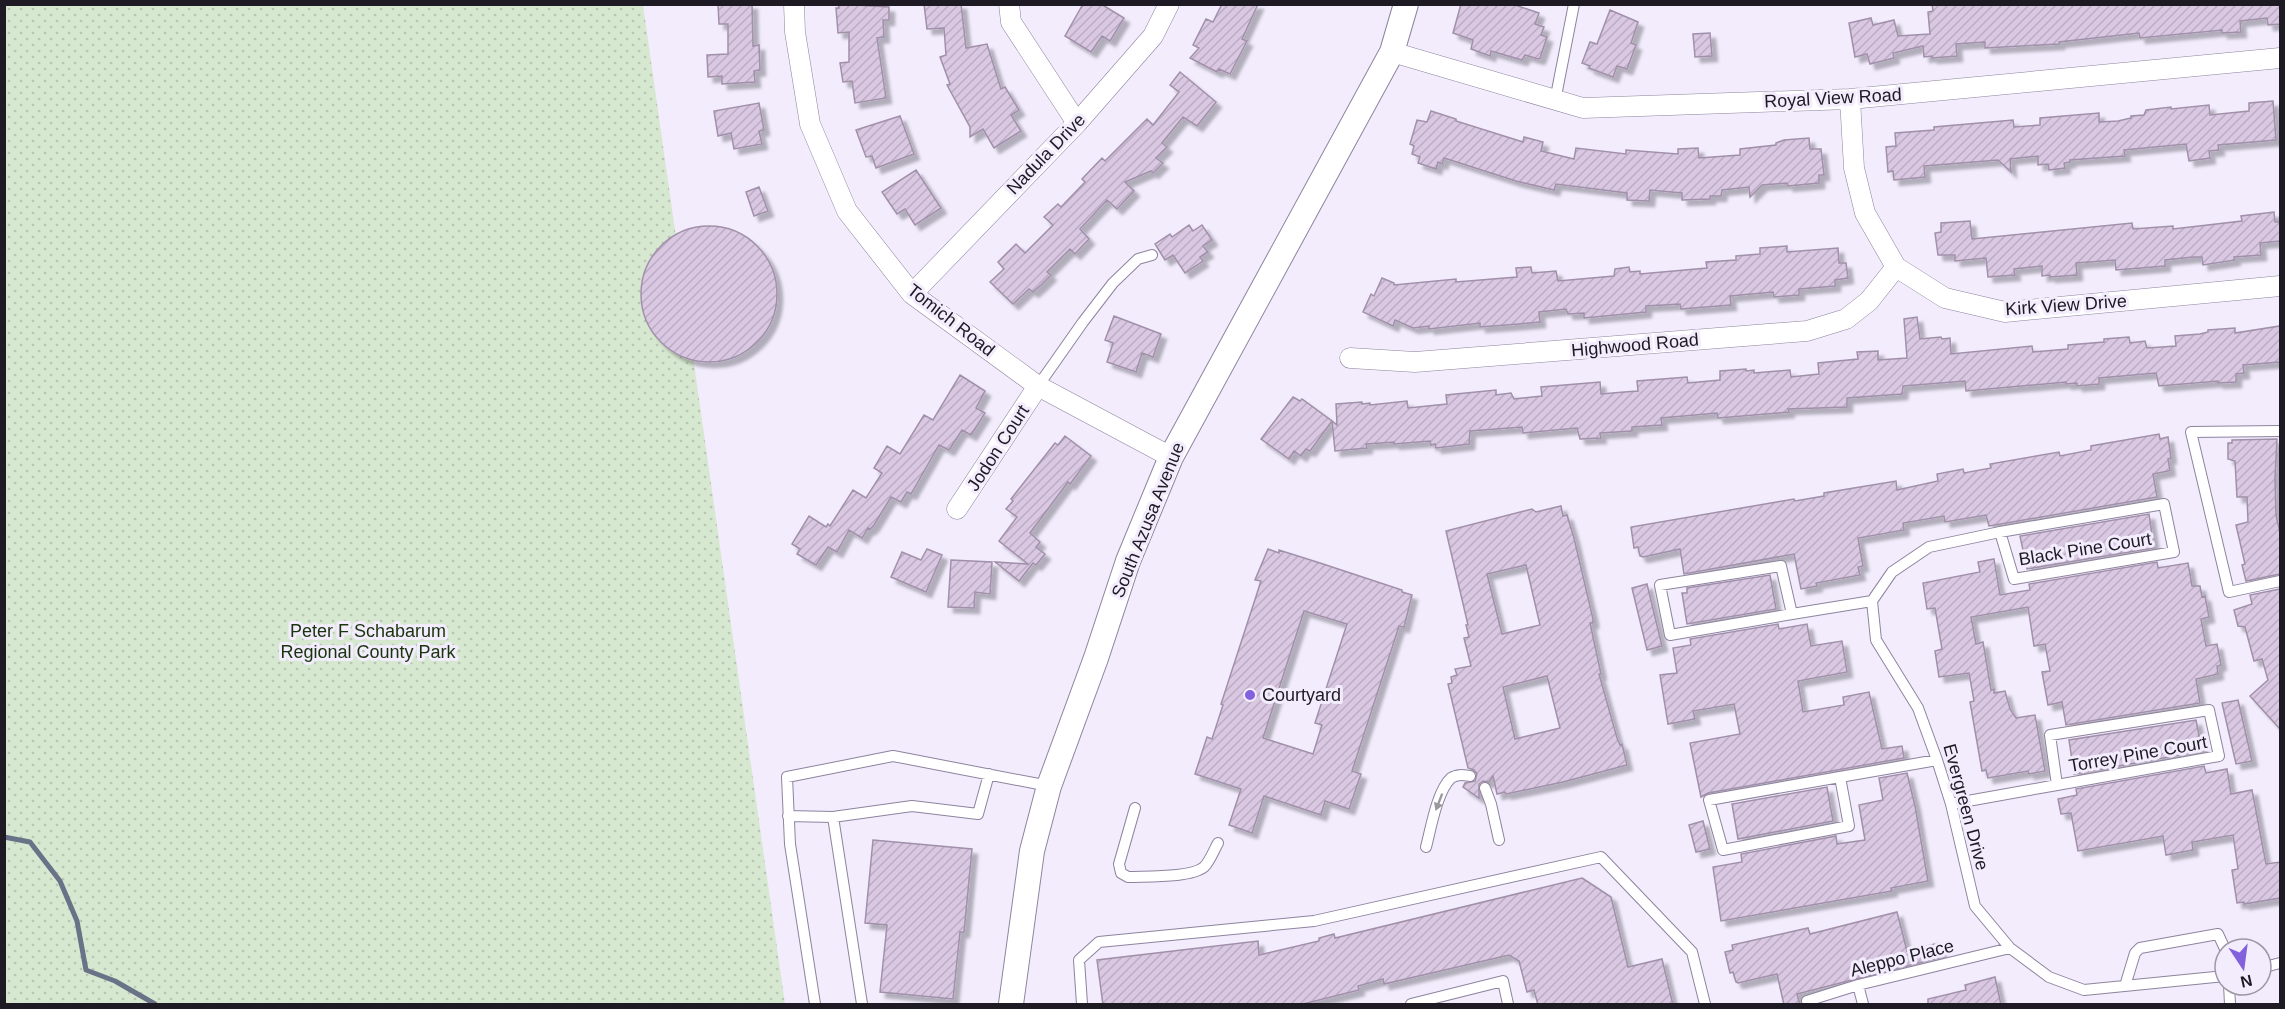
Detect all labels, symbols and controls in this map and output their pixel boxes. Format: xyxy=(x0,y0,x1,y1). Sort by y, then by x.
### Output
street label: Royal View Road xyxy=(1764,84,1902,112)
street label: Nadula Drive xyxy=(1003,110,1089,198)
street label: Tomich Road xyxy=(903,280,999,360)
street label: Kirk View Drive xyxy=(2005,291,2127,319)
street label: Highwood Road xyxy=(1570,329,1700,361)
street label: Jodon Court xyxy=(963,401,1033,495)
street label: South Azusa Avenue xyxy=(1108,439,1188,601)
street label: Black Pine Court xyxy=(2017,529,2153,569)
park label: Peter F Schabarum Regional County Park xyxy=(280,621,457,662)
place label: Courtyard xyxy=(1262,685,1341,705)
marker: Courtyard xyxy=(1243,688,1257,702)
street label: Torrey Pine Court xyxy=(2067,732,2209,776)
street label: Evergreen Drive xyxy=(1940,742,1992,872)
one-way arrow xyxy=(1434,793,1443,811)
street label: Aleppo Place xyxy=(1848,935,1956,981)
north arrow xyxy=(2213,937,2273,997)
text: N xyxy=(2239,972,2254,991)

